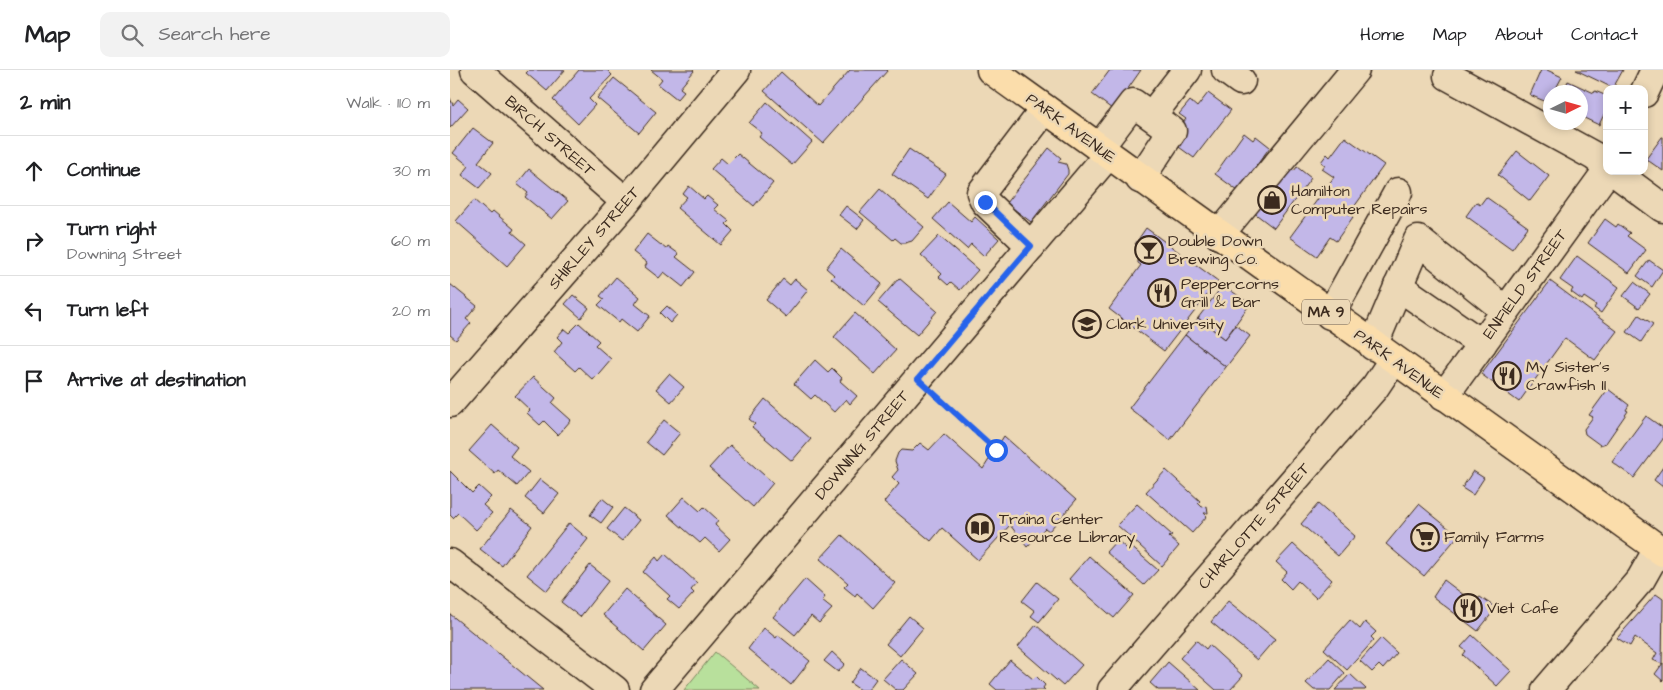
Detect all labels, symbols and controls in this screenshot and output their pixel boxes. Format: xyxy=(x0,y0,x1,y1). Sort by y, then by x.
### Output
search box xyxy=(100,12,450,57)
text: Map xyxy=(25,18,70,52)
icon: search xyxy=(118,21,146,49)
text: Search here xyxy=(158,21,271,48)
text: Home xyxy=(1360,22,1405,47)
text: Map xyxy=(1433,22,1467,47)
text: About xyxy=(1495,22,1543,47)
text: Contact xyxy=(1571,22,1638,47)
north arrow xyxy=(1543,85,1588,130)
map controls xyxy=(1603,85,1648,175)
button: + xyxy=(1603,85,1648,130)
text: 2 min xyxy=(20,88,70,117)
street label: PARK AVENUE xyxy=(1022,88,1121,168)
street label: BIRCH STREET xyxy=(500,91,600,181)
text: Walk · 110 m xyxy=(346,92,430,114)
button: − xyxy=(1603,130,1648,175)
icon: ahead xyxy=(20,157,48,185)
text: Continue xyxy=(67,157,141,184)
text: 30 m xyxy=(393,160,430,182)
place label: Hamilton Computer Repairs xyxy=(1291,180,1428,220)
street label: SHIRLEY STREET xyxy=(543,182,645,294)
shop icon: Hamilton Computer Repairs xyxy=(1257,185,1287,215)
route end xyxy=(974,191,997,214)
text: Turn right xyxy=(67,216,156,243)
street label: ENFIELD STREET xyxy=(1478,225,1572,343)
icon: right xyxy=(20,227,48,255)
text: 60 m xyxy=(391,230,430,252)
place label: Double Down Brewing Co. xyxy=(1168,230,1262,271)
bar icon: Double Down Brewing Co. xyxy=(1134,235,1164,265)
text: Downing Street xyxy=(67,243,182,265)
place label: Peppercorns Grill & Bar xyxy=(1181,273,1279,313)
restaurant icon: Peppercorns Grill & Bar xyxy=(1147,278,1177,308)
icon: left xyxy=(20,297,48,325)
text: Turn left xyxy=(67,297,148,324)
text: 20 m xyxy=(392,300,430,322)
road number: MA 9 xyxy=(1302,300,1350,324)
school or university icon: Clark University xyxy=(1072,309,1102,339)
place label: Clark University xyxy=(1106,313,1224,336)
street label: PARK AVENUE xyxy=(1350,324,1449,404)
place label: My Sister's Crawfish II xyxy=(1526,356,1610,396)
restaurant icon: My Sister's Crawfish II xyxy=(1492,361,1522,391)
icon: arrive xyxy=(20,367,48,395)
text: Arrive at destination xyxy=(67,367,246,394)
street label: DOWNING STREET xyxy=(810,386,914,504)
route start xyxy=(985,439,1008,462)
street label: CHARLOTTE STREET xyxy=(1193,458,1315,594)
place label: Traina Center Resource Library xyxy=(999,508,1136,549)
library icon: Traina Center Resource Library xyxy=(965,513,995,543)
supermarket icon: Family Farms xyxy=(1410,522,1440,552)
place label: Family Farms xyxy=(1444,526,1544,549)
restaurant icon: Viet Cafe xyxy=(1453,593,1483,623)
place label: Viet Cafe xyxy=(1487,597,1559,619)

